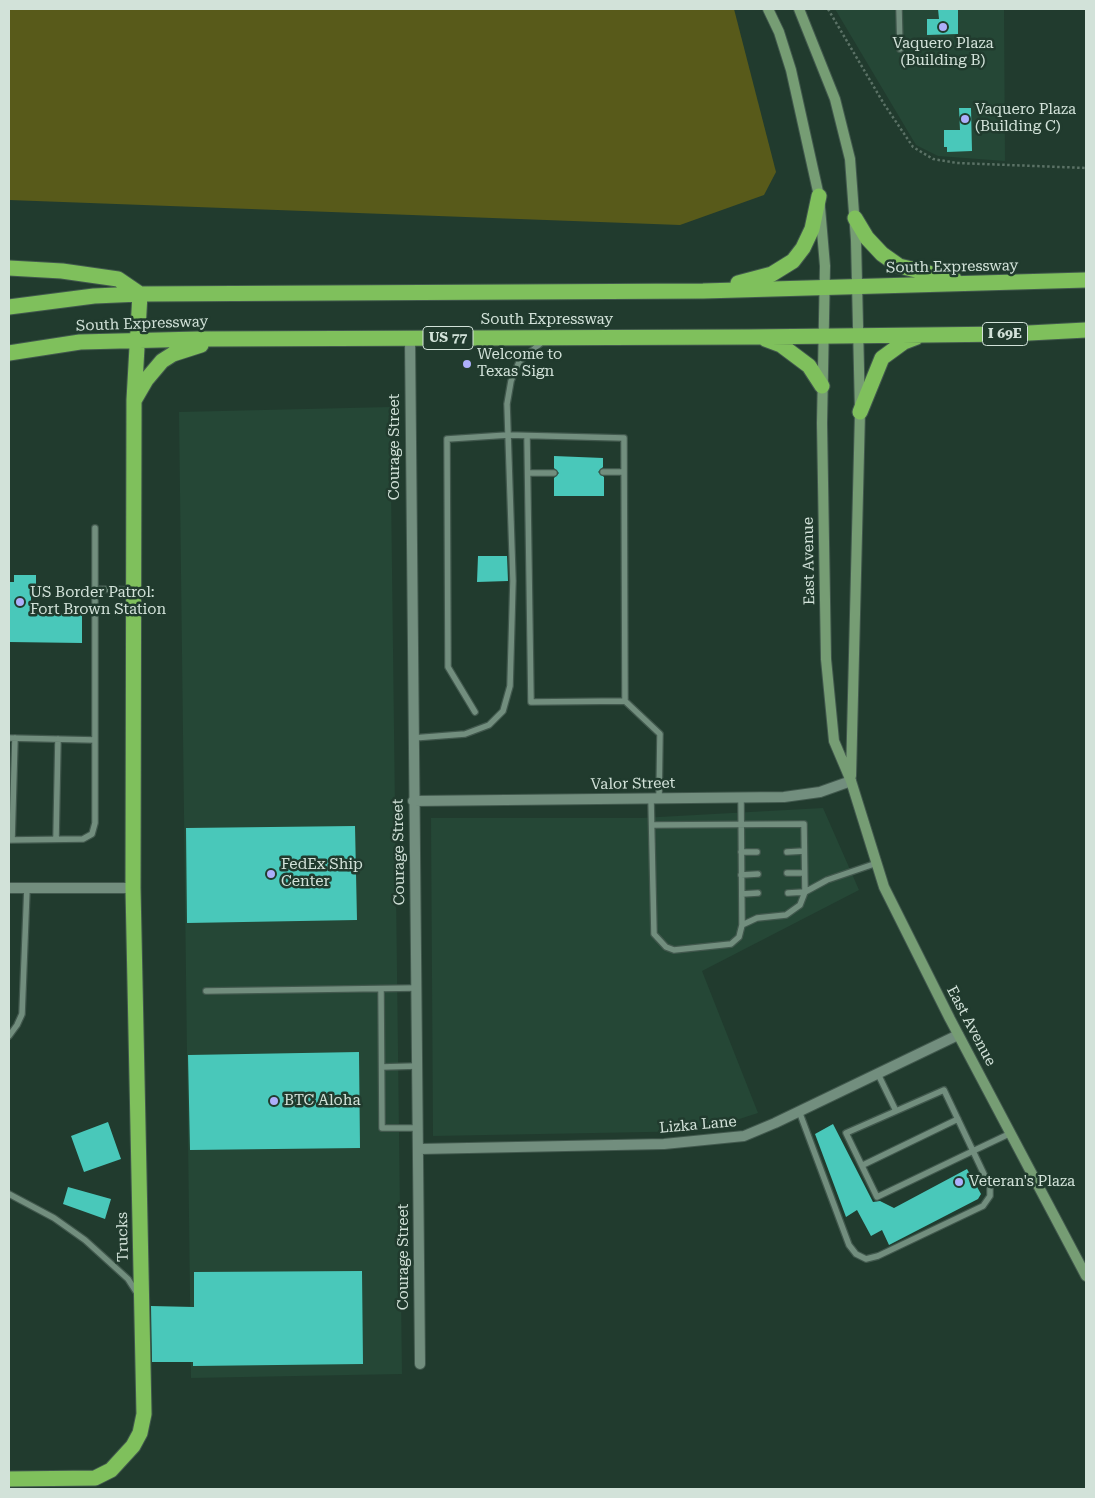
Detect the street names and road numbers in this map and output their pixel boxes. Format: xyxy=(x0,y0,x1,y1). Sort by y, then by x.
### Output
street label: South Expressway xyxy=(886,257,1018,277)
street label: South Expressway xyxy=(481,311,613,329)
street label: South Expressway xyxy=(76,313,208,335)
road number: I 69E xyxy=(982,322,1028,346)
road number: US 77 xyxy=(423,326,473,349)
street label: Courage Street xyxy=(386,394,404,500)
street label: East Avenue xyxy=(799,517,819,605)
street label: Valor Street xyxy=(591,774,675,794)
street label: Courage Street xyxy=(389,798,409,906)
street label: East Avenue xyxy=(942,983,1000,1069)
street label: Lizka Lane xyxy=(659,1113,737,1137)
street label: Courage Street xyxy=(395,1204,413,1310)
street label: Trucks xyxy=(114,1212,132,1262)

